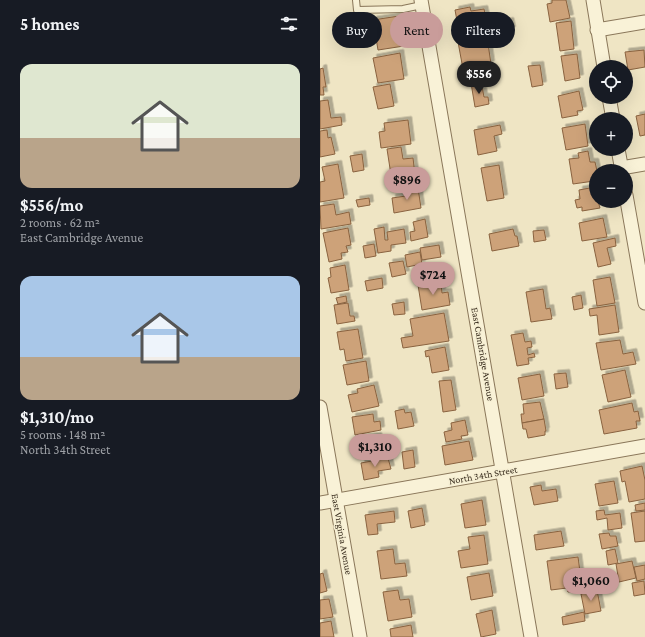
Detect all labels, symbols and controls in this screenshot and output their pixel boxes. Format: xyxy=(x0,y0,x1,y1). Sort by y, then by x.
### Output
chip: Buy xyxy=(332,12,382,48)
chip: Rent xyxy=(390,12,443,48)
chip: Filters xyxy=(451,12,515,48)
icon: filters xyxy=(278,13,300,35)
text: 5 homes xyxy=(20,15,79,34)
map controls xyxy=(589,60,633,208)
button: locate xyxy=(589,60,633,104)
pin: $556 xyxy=(455,61,503,95)
text: $556 xyxy=(466,66,492,81)
icon: home xyxy=(124,90,196,162)
button: + xyxy=(589,112,633,156)
button: − xyxy=(589,164,633,208)
pin: $896 xyxy=(383,167,431,201)
text: $896 xyxy=(393,172,421,187)
text: $556/mo xyxy=(20,196,83,215)
text: 2 rooms · 62 m² xyxy=(20,215,100,230)
text: East Cambridge Avenue xyxy=(20,230,143,245)
pin: $724 xyxy=(409,262,457,296)
text: $724 xyxy=(420,267,446,282)
icon: home xyxy=(124,302,196,374)
street label: East Cambridge Avenue xyxy=(469,306,497,402)
text: $1,310/mo xyxy=(20,408,94,427)
text: 5 rooms · 148 m² xyxy=(20,427,105,442)
pin: $1,310 xyxy=(342,434,408,468)
text: $1,310 xyxy=(358,439,392,454)
text: North 34th Street xyxy=(20,442,110,457)
street label: North 34th Street xyxy=(448,463,519,486)
street label: East Virginia Avenue xyxy=(329,493,355,576)
pin: $1,060 xyxy=(558,568,624,602)
text: $1,060 xyxy=(572,573,610,588)

